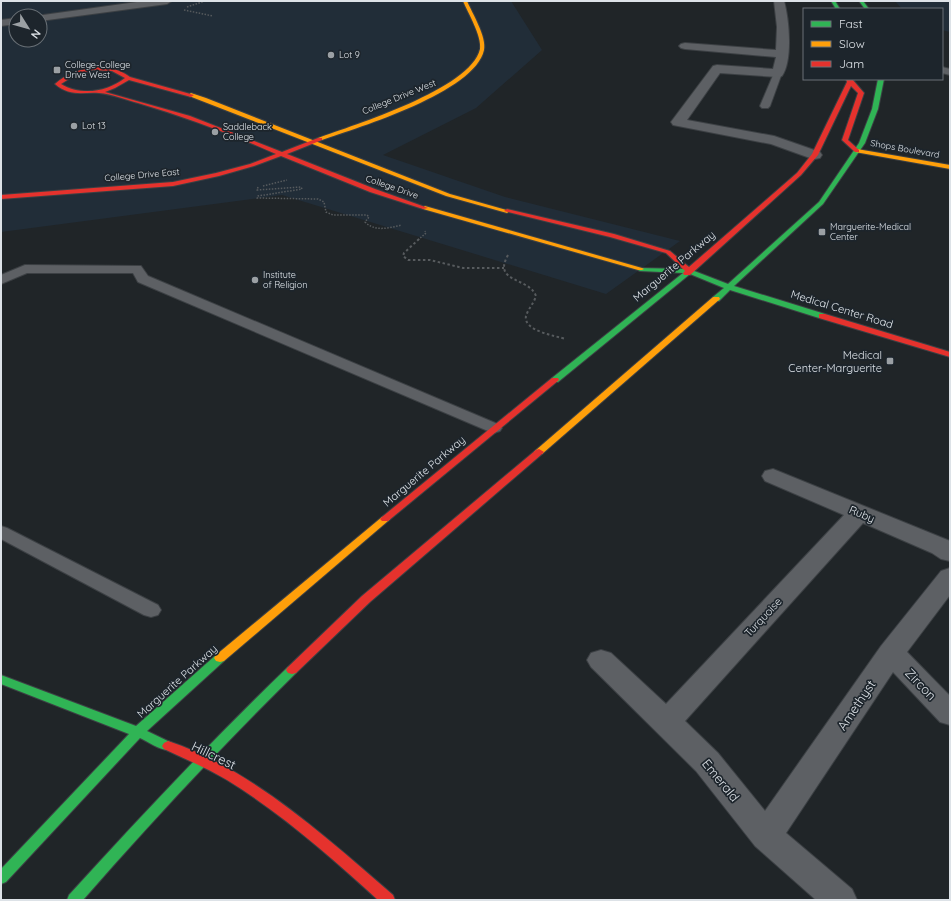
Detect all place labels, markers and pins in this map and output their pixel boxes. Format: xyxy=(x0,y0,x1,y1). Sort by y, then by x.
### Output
place label: Lot 9 xyxy=(339,49,360,60)
marker: Lot 9 xyxy=(326,50,336,60)
place label: College-College Drive West xyxy=(65,59,130,80)
marker: College-College Drive West xyxy=(52,65,62,75)
place label: Lot 13 xyxy=(82,120,106,131)
marker: Lot 13 xyxy=(69,121,79,131)
place label: Saddleback College xyxy=(223,121,272,142)
marker: Saddleback College xyxy=(210,127,220,137)
place label: Marguerite-Medical Center xyxy=(830,221,911,242)
marker: Marguerite-Medical Center xyxy=(817,227,827,237)
place label: Institute of Religion xyxy=(263,269,307,290)
marker: Institute of Religion xyxy=(250,275,260,285)
place label: Medical Center-Marguerite xyxy=(788,348,882,375)
marker: Medical Center-Marguerite xyxy=(885,356,895,366)

